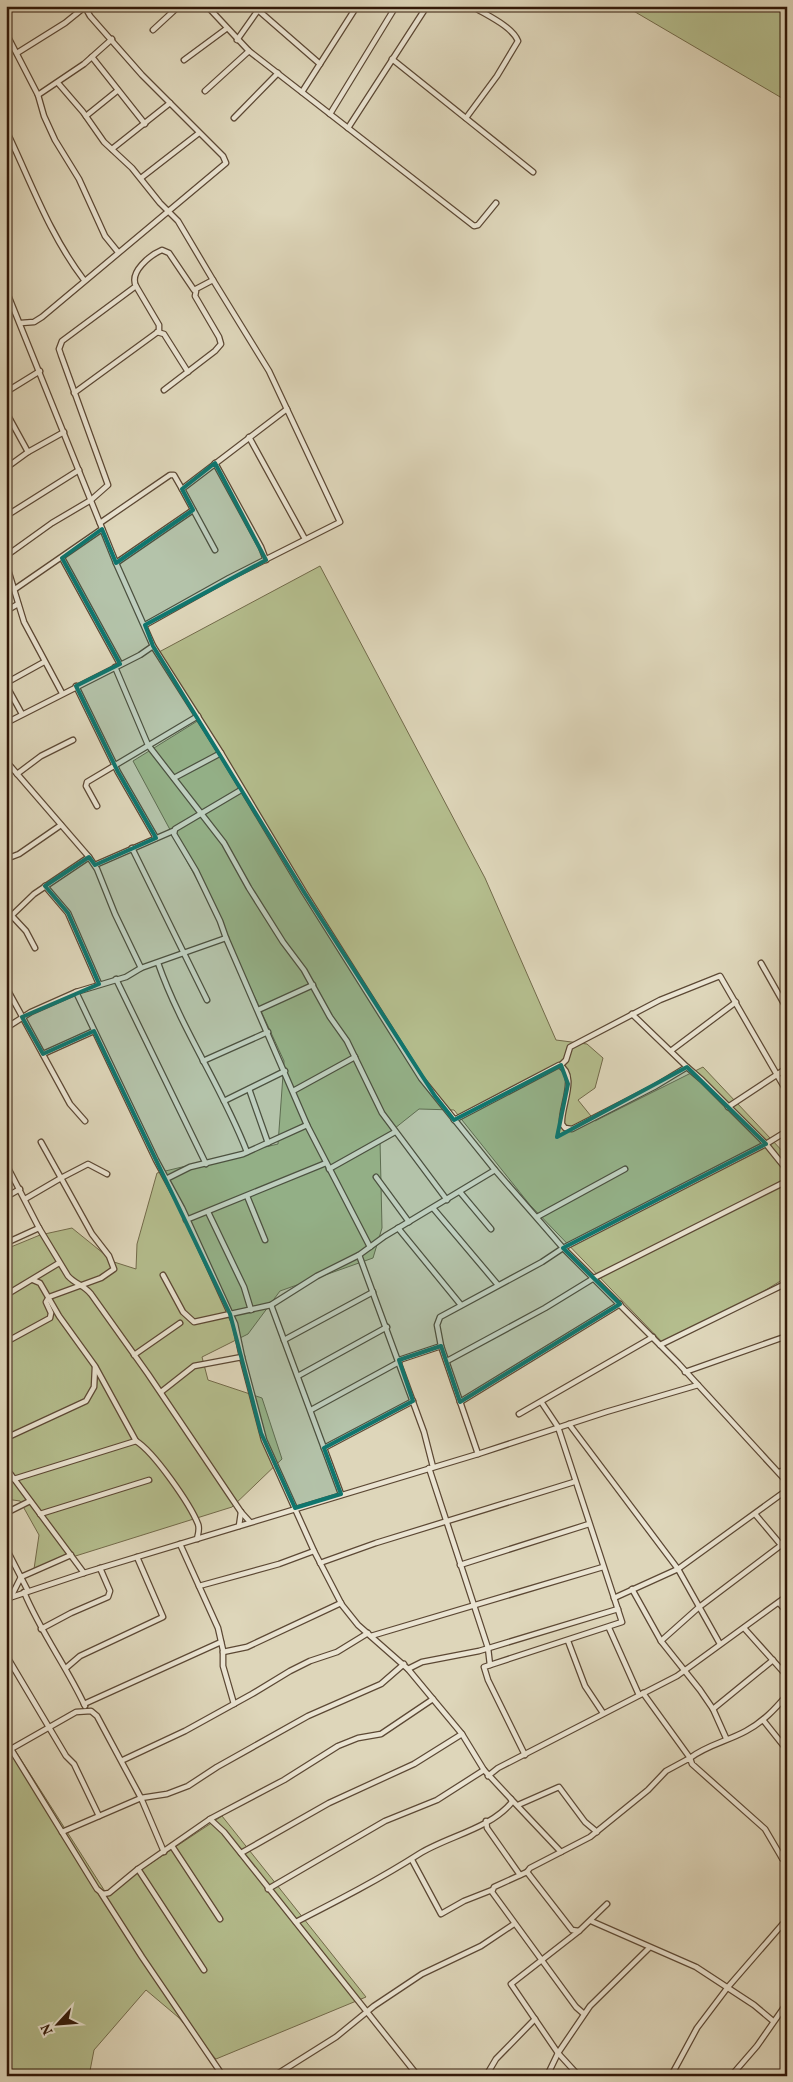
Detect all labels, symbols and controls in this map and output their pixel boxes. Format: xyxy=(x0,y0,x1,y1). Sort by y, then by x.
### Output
north arrow xyxy=(32,2000,82,2050)
text: N xyxy=(37,2020,58,2038)

